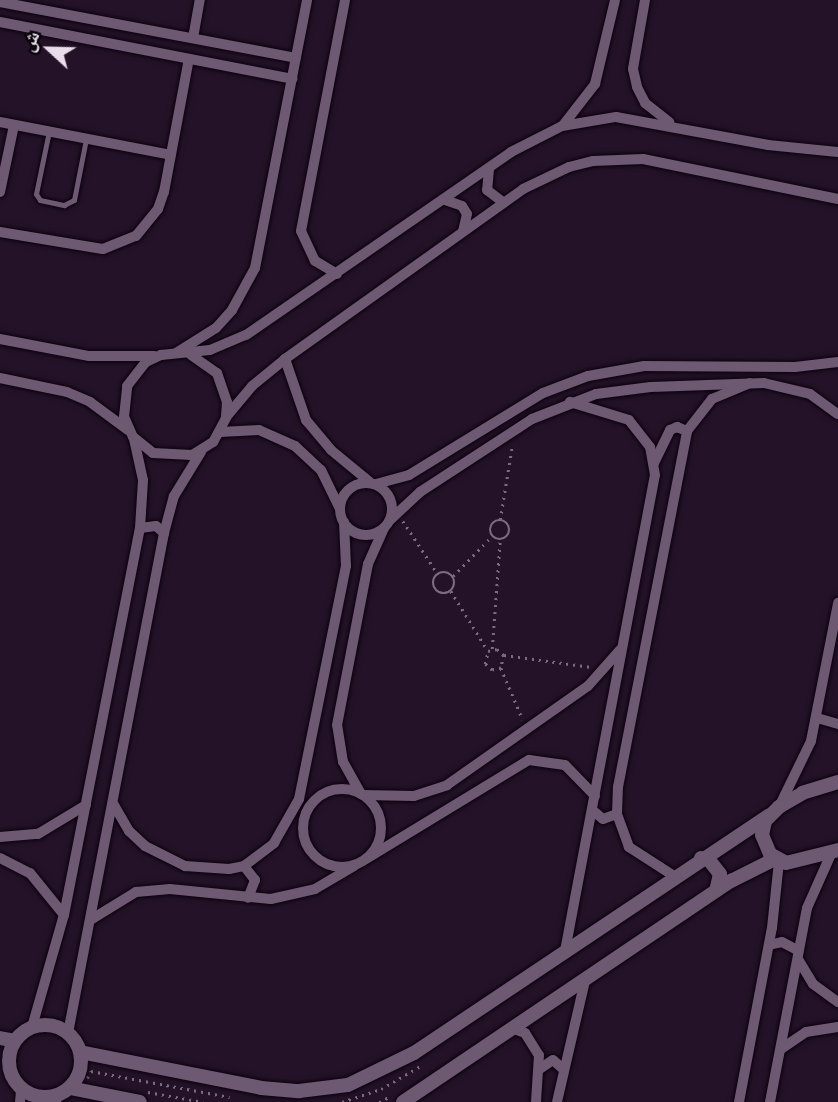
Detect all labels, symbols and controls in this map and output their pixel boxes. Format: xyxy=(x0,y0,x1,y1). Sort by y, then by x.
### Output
north arrow xyxy=(14,14,84,84)
text: ش xyxy=(14,27,45,55)

